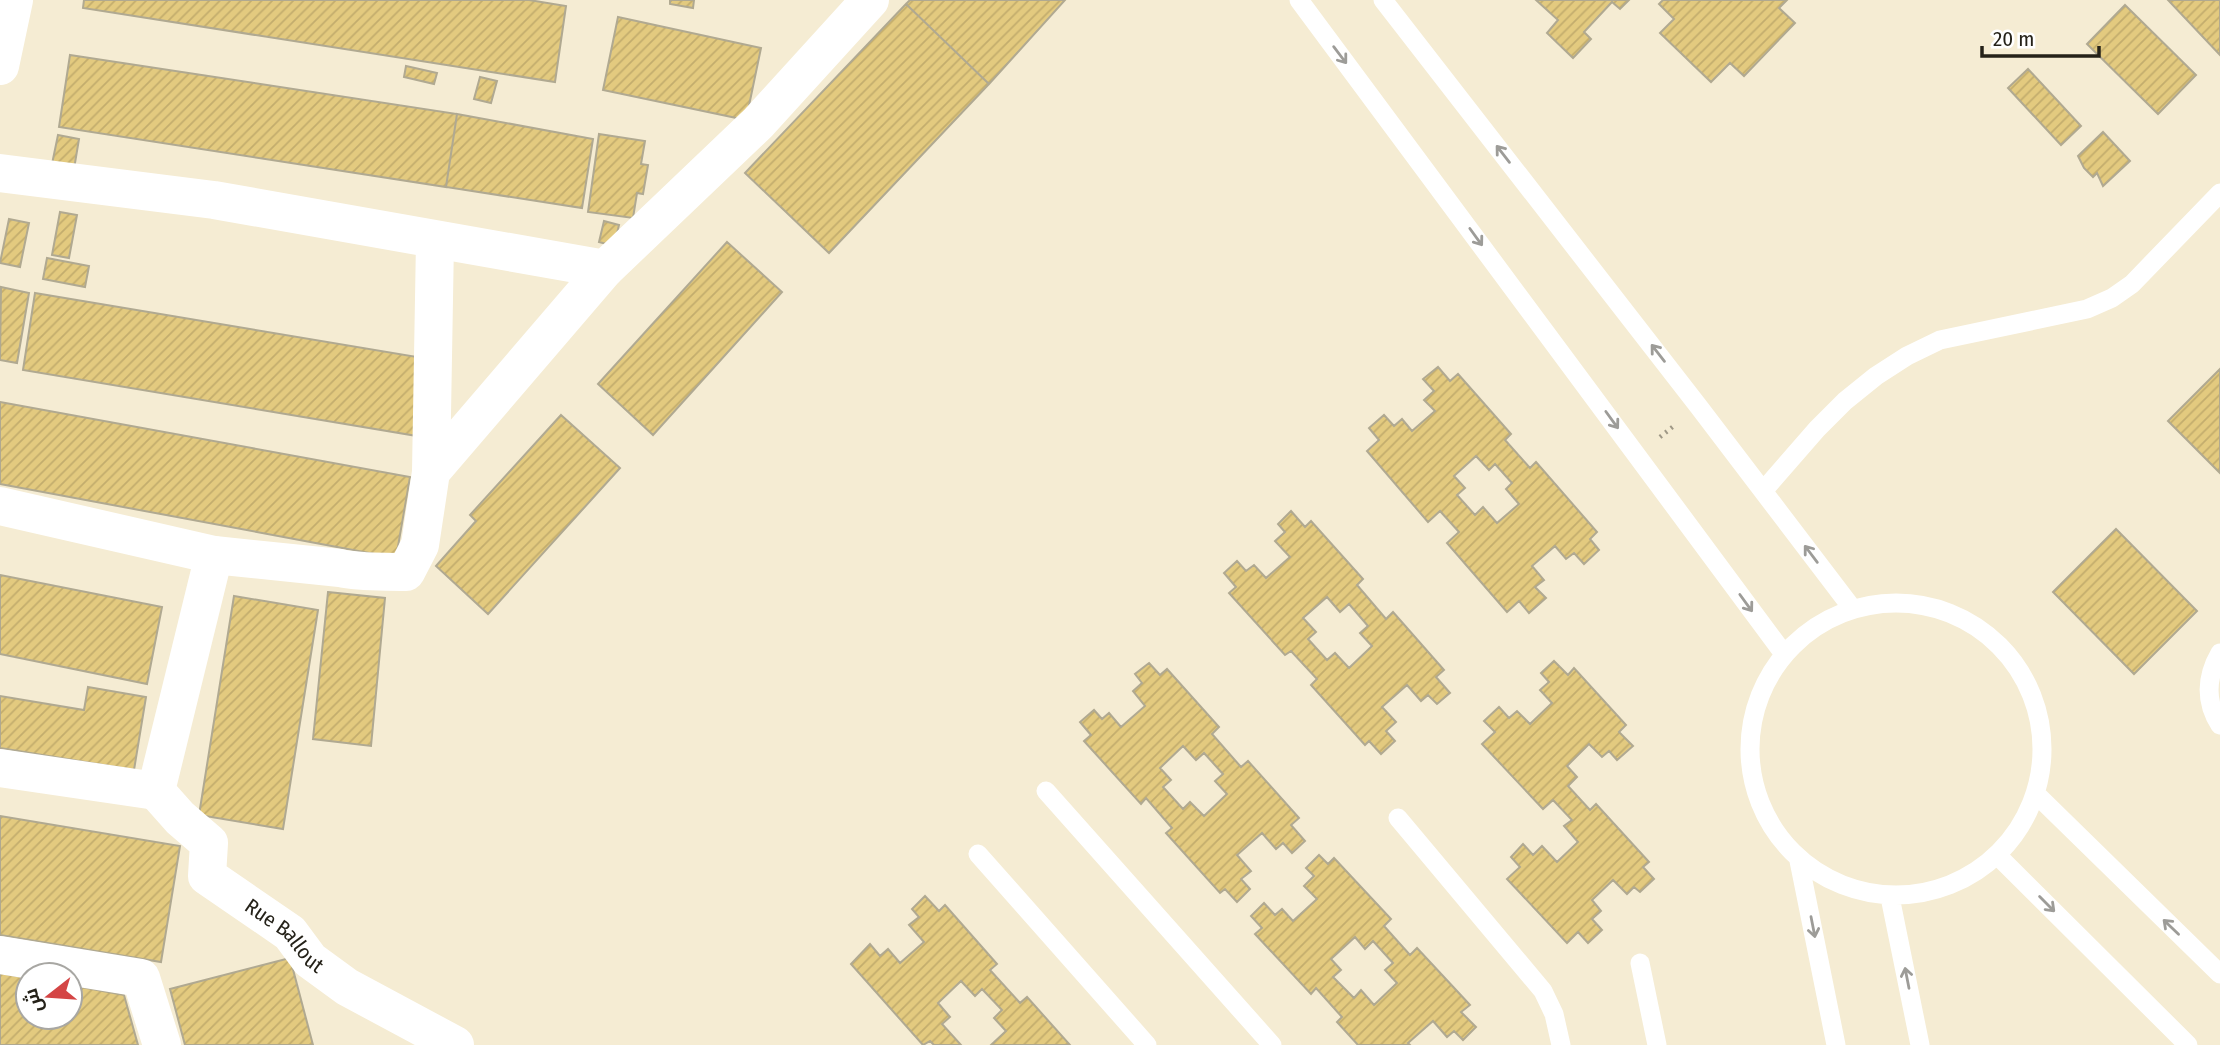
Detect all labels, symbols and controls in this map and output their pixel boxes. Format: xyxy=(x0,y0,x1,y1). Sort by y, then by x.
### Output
scale bar xyxy=(1982,14,2099,58)
text: 20 m xyxy=(1993,26,2034,52)
one-way arrow xyxy=(1333,45,1348,63)
one-way arrow xyxy=(1496,146,1511,164)
one-way arrow xyxy=(1469,227,1483,246)
one-way arrow xyxy=(1650,345,1665,363)
one-way arrow xyxy=(1604,410,1619,429)
one-way arrow xyxy=(1803,545,1818,564)
one-way arrow xyxy=(1739,593,1753,612)
street label: Rue Ballout xyxy=(240,893,329,979)
one-way arrow xyxy=(2038,896,2055,913)
one-way arrow xyxy=(1806,915,1820,938)
one-way arrow xyxy=(2163,918,2180,935)
north arrow xyxy=(14,961,84,1031)
one-way arrow xyxy=(1899,967,1913,990)
text: ش xyxy=(19,986,48,1016)

